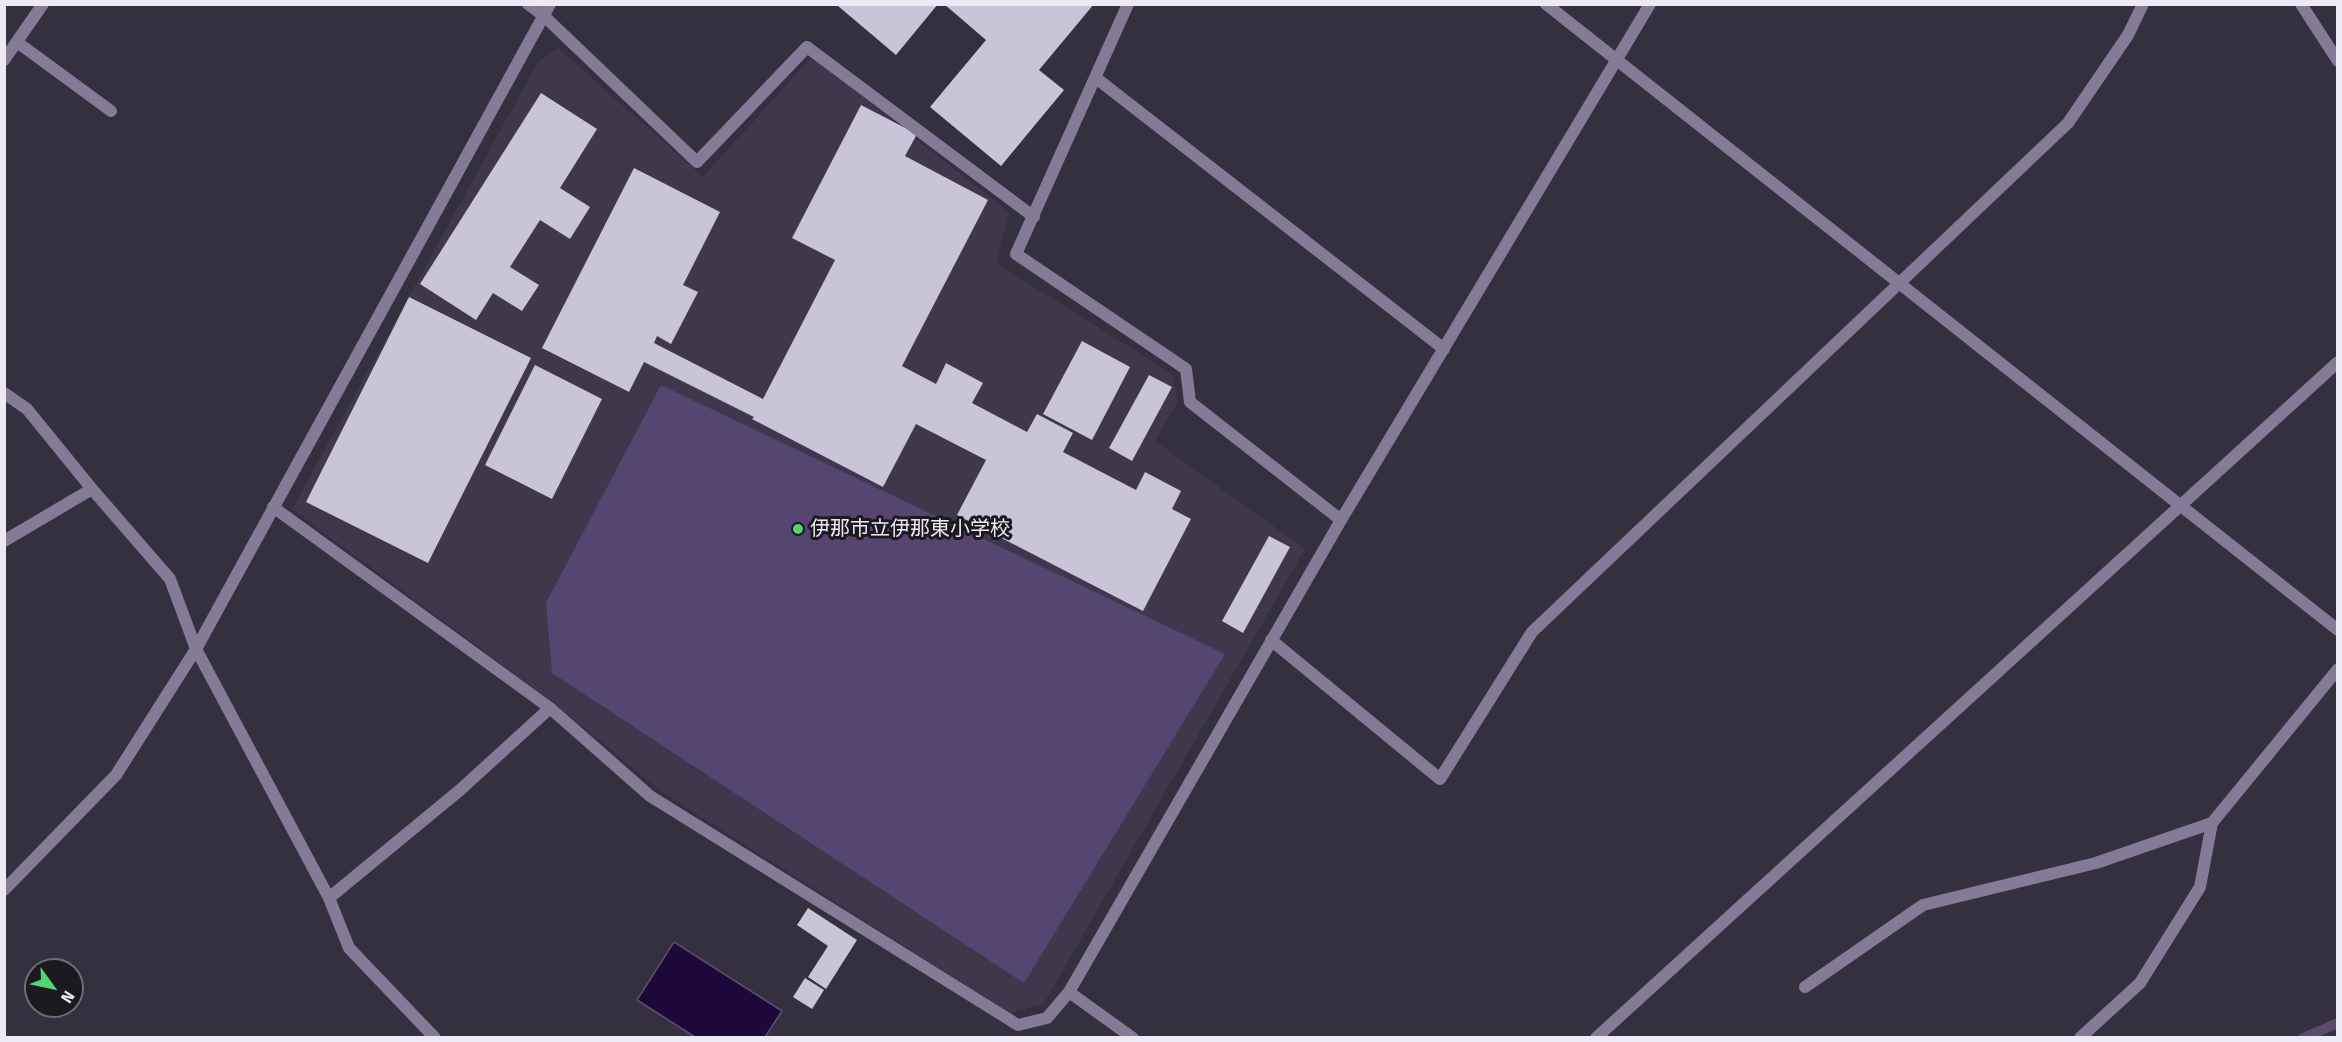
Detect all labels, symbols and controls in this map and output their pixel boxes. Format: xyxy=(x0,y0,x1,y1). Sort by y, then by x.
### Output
place label: 伊那市立伊那東小学校 xyxy=(810,517,1010,541)
marker: 伊那市立伊那東小学校 xyxy=(791,522,805,536)
north arrow xyxy=(24,958,84,1018)
text: N xyxy=(57,987,79,1007)

